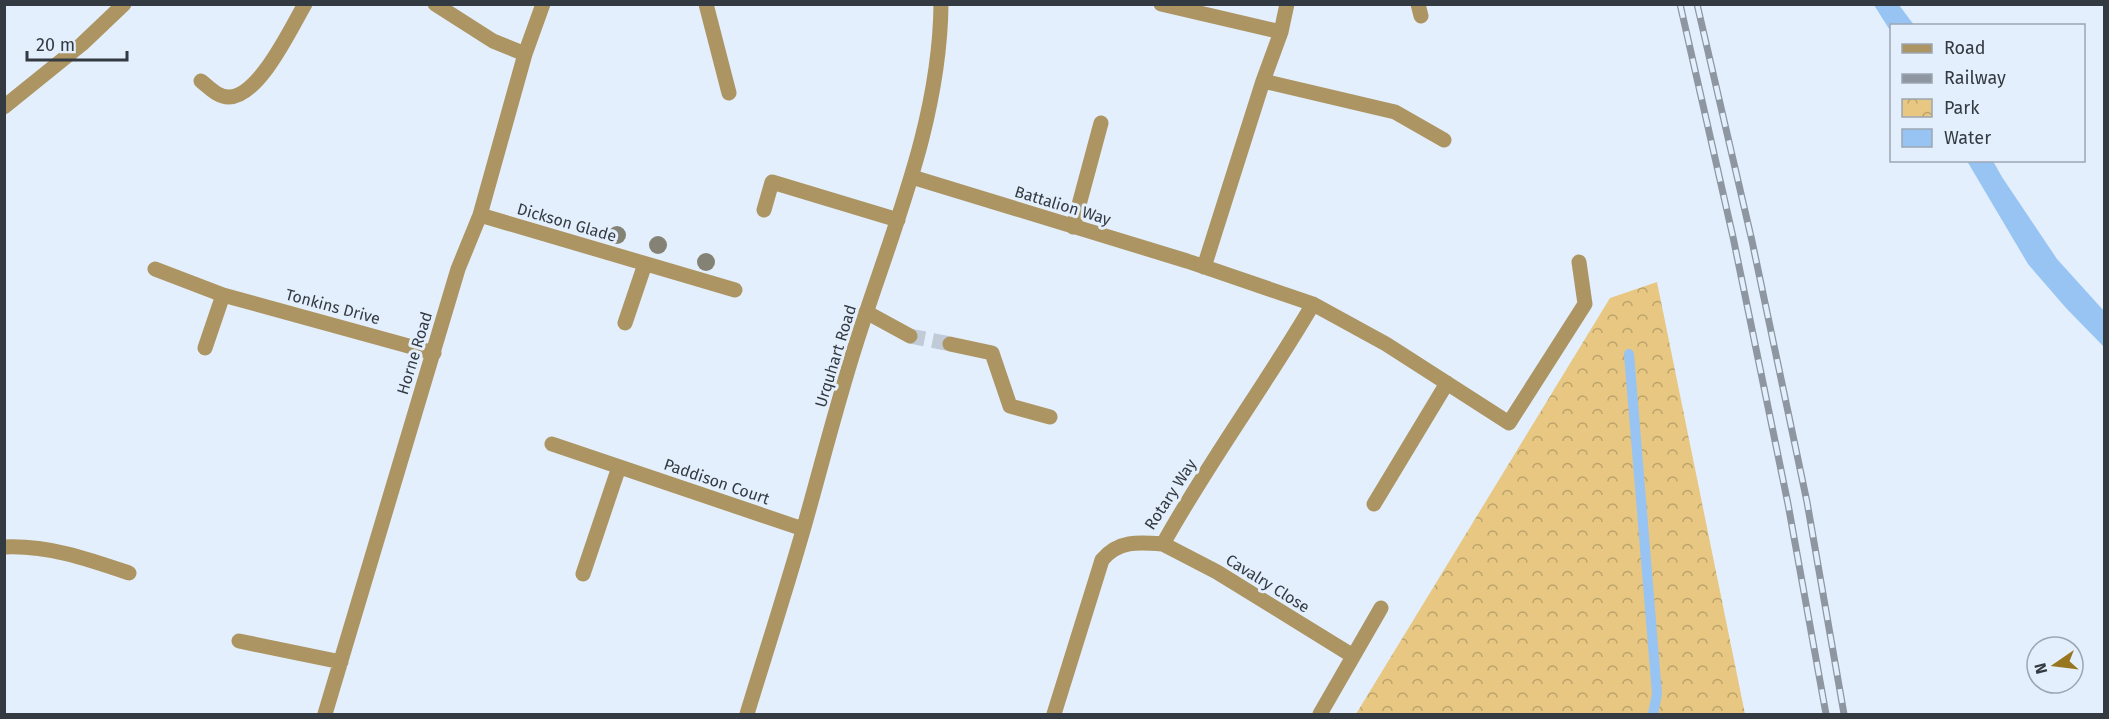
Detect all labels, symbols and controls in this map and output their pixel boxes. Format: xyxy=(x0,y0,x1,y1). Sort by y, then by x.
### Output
scale bar xyxy=(27,24,128,62)
legend xyxy=(1890,24,2085,162)
text: 20 m xyxy=(36,34,75,56)
text: Road xyxy=(1944,37,1986,59)
text: Railway xyxy=(1944,67,2006,89)
text: Park xyxy=(1944,97,1980,119)
text: Water xyxy=(1944,127,1991,149)
street label: Battalion Way xyxy=(1012,182,1113,229)
street label: Dickson Glade xyxy=(515,199,619,246)
street label: Tonkins Drive xyxy=(283,285,382,328)
street label: Urquhart Road xyxy=(811,303,860,410)
street label: Horne Road xyxy=(393,309,436,397)
street label: Paddison Court xyxy=(662,455,772,509)
street label: Rotary Way xyxy=(1141,455,1200,533)
street label: Cavalry Close xyxy=(1222,550,1313,617)
north arrow xyxy=(2025,635,2085,695)
text: N xyxy=(2030,661,2051,676)

